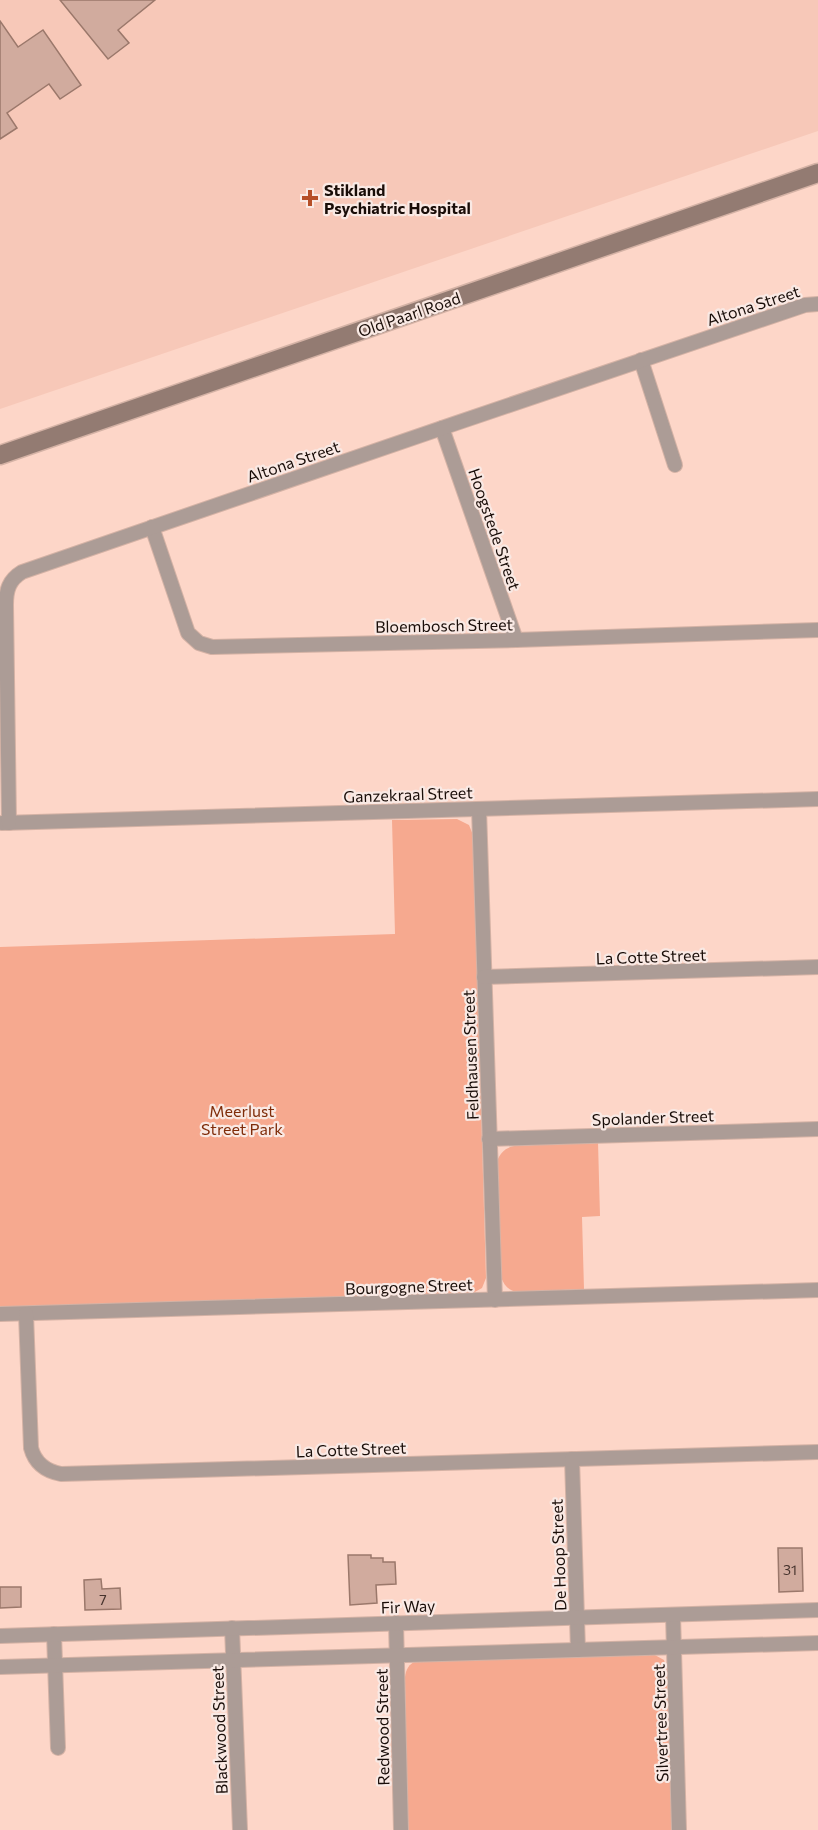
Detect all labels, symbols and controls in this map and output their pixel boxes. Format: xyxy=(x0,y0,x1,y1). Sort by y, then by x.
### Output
place label: Stikland Psychiatric Hospital xyxy=(324,180,471,217)
marker: Stikland Psychiatric Hospital xyxy=(301,189,319,207)
street label: Altona Street xyxy=(704,281,802,329)
street label: Old Paarl Road xyxy=(355,288,463,340)
street label: Altona Street xyxy=(244,436,342,486)
street label: Hoogstede Street xyxy=(465,465,525,593)
street label: Bloembosch Street xyxy=(375,614,514,636)
street label: Ganzekraal Street xyxy=(343,782,474,806)
street label: La Cotte Street xyxy=(595,945,707,967)
street label: Feldhausen Street xyxy=(458,989,482,1120)
park label: Meerlust Street Park xyxy=(201,1101,283,1138)
street label: Spolander Street xyxy=(592,1105,715,1129)
street label: Bourgogne Street xyxy=(345,1274,474,1298)
street label: La Cotte Street xyxy=(295,1438,407,1460)
street label: De Hoop Street xyxy=(547,1498,569,1611)
house number: 31 xyxy=(783,1561,797,1578)
house number: 7 xyxy=(99,1591,107,1608)
street label: Fir Way xyxy=(380,1596,436,1616)
street label: Silvertree Street xyxy=(648,1663,672,1782)
street label: Blackwood Street xyxy=(207,1665,231,1795)
street label: Redwood Street xyxy=(371,1668,393,1786)

